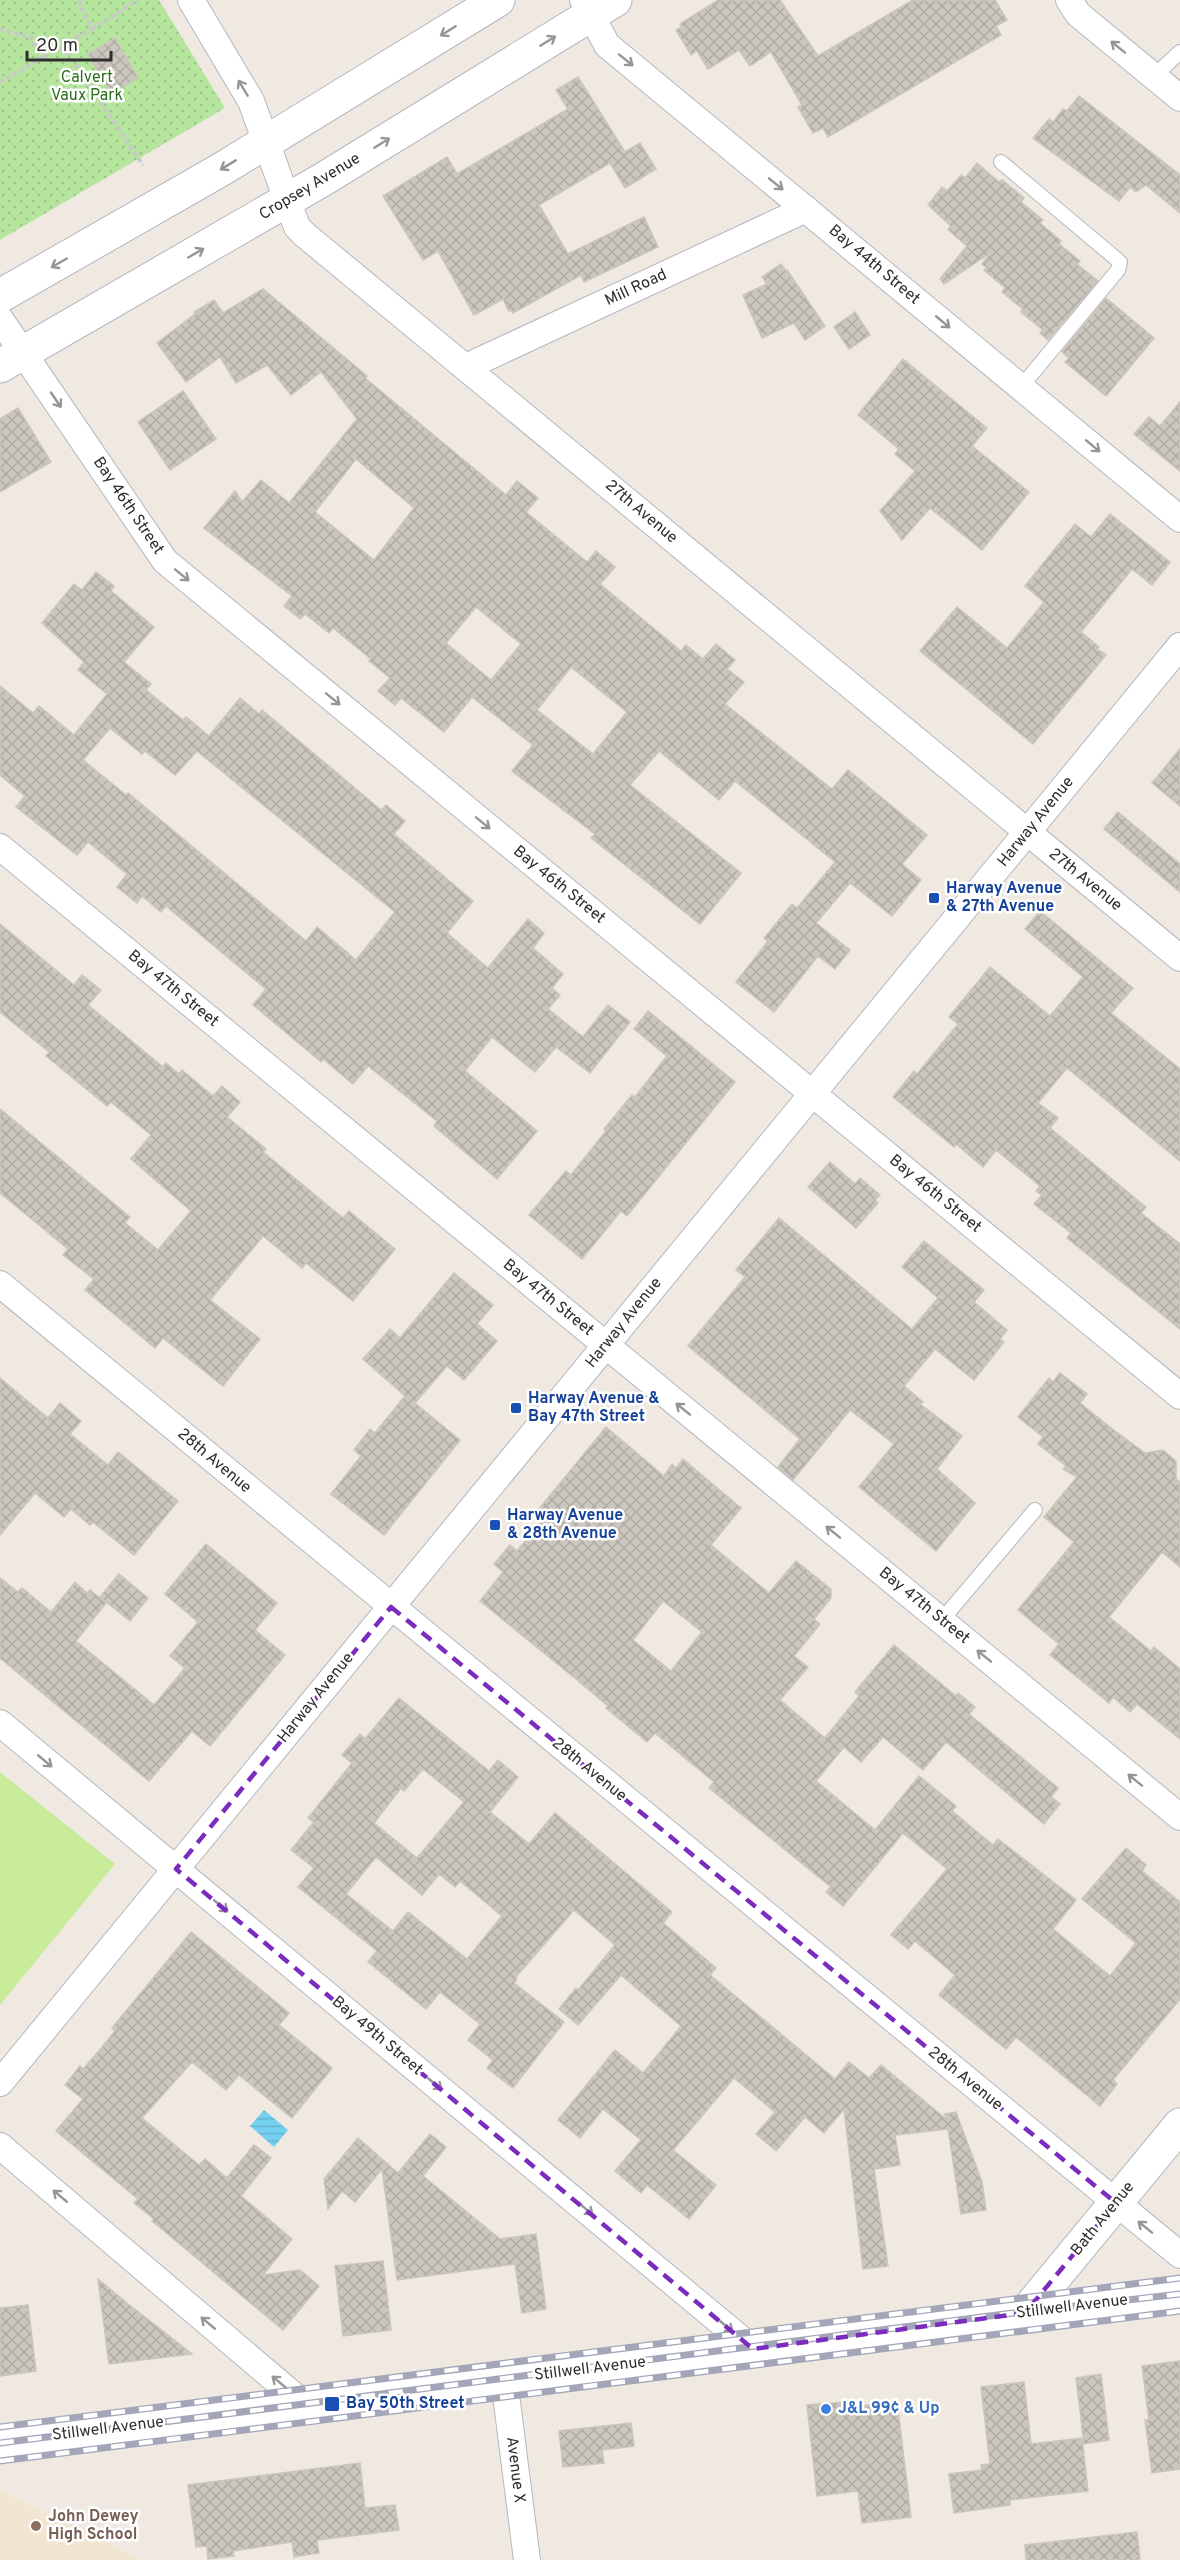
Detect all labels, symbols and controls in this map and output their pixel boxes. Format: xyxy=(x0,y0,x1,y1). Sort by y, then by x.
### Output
scale bar xyxy=(27,24,111,62)
one-way arrow xyxy=(440,25,457,37)
text: 20 m xyxy=(36,35,78,58)
one-way arrow xyxy=(539,35,556,47)
one-way arrow xyxy=(1111,41,1127,54)
one-way arrow xyxy=(618,54,634,67)
park label: Calvert Vaux Park xyxy=(51,68,123,106)
one-way arrow xyxy=(237,80,249,97)
one-way arrow xyxy=(373,137,390,149)
street label: Cropsey Avenue xyxy=(256,149,364,225)
one-way arrow xyxy=(220,160,237,172)
one-way arrow xyxy=(768,178,784,191)
street label: Bay 44th Street xyxy=(824,221,924,309)
one-way arrow xyxy=(187,247,204,259)
one-way arrow xyxy=(51,257,68,269)
street label: Mill Road xyxy=(602,265,670,311)
one-way arrow xyxy=(934,315,950,328)
one-way arrow xyxy=(51,391,63,408)
one-way arrow xyxy=(1085,440,1101,453)
street label: Bay 46th Street xyxy=(88,453,168,559)
street label: 27th Avenue xyxy=(601,476,681,548)
one-way arrow xyxy=(174,568,190,581)
one-way arrow xyxy=(325,692,341,705)
street label: Harway Avenue xyxy=(994,773,1078,871)
one-way arrow xyxy=(475,816,491,829)
street label: Bay 46th Street xyxy=(509,842,609,928)
street label: 27th Avenue xyxy=(1044,844,1126,916)
place label: Harway Avenue & 27th Avenue xyxy=(946,879,1062,917)
marker: Harway Avenue & 27th Avenue xyxy=(927,891,941,905)
street label: Bay 47th Street xyxy=(123,946,223,1032)
street label: Bay 46th Street xyxy=(885,1151,985,1237)
street label: Bay 47th Street xyxy=(498,1255,598,1341)
street label: Harway Avenue xyxy=(582,1274,666,1372)
place label: Harway Avenue & Bay 47th Street xyxy=(528,1389,660,1427)
marker: Harway Avenue & Bay 47th Street xyxy=(509,1401,523,1415)
one-way arrow xyxy=(675,1402,691,1415)
street label: 28th Avenue xyxy=(173,1424,255,1498)
place label: Harway Avenue & 28th Avenue xyxy=(507,1506,623,1544)
marker: Harway Avenue & 28th Avenue xyxy=(488,1518,502,1532)
one-way arrow xyxy=(825,1526,841,1539)
street label: Bay 47th Street xyxy=(874,1563,974,1649)
street label: Harway Avenue xyxy=(274,1649,358,1747)
one-way arrow xyxy=(977,1649,992,1663)
street label: 28th Avenue xyxy=(547,1734,631,1806)
one-way arrow xyxy=(37,1754,53,1767)
one-way arrow xyxy=(1127,1773,1143,1786)
one-way arrow xyxy=(213,1900,229,1913)
street label: Bay 49th Street xyxy=(327,1992,427,2080)
street label: 28th Avenue xyxy=(923,2043,1007,2115)
one-way arrow xyxy=(427,2078,443,2091)
street label: Bath Avenue xyxy=(1067,2178,1139,2260)
one-way arrow xyxy=(52,2190,68,2203)
one-way arrow xyxy=(577,2202,593,2215)
one-way arrow xyxy=(1137,2221,1153,2234)
street label: Stillwell Avenue xyxy=(1015,2290,1129,2324)
one-way arrow xyxy=(200,2316,216,2329)
one-way arrow xyxy=(718,2320,734,2333)
street label: Stillwell Avenue xyxy=(533,2352,647,2386)
one-way arrow xyxy=(271,2376,287,2389)
place label: Bay 50th Street xyxy=(346,2394,465,2414)
marker: Bay 50th Street xyxy=(323,2395,341,2413)
place label: J&L 99¢ & Up xyxy=(838,2399,939,2419)
marker: J&L 99¢ & Up xyxy=(819,2402,833,2416)
street label: Stillwell Avenue xyxy=(51,2412,165,2446)
street label: Avenue X xyxy=(501,2436,529,2504)
place label: John Dewey High School xyxy=(48,2507,139,2545)
marker: John Dewey High School xyxy=(29,2519,43,2533)

